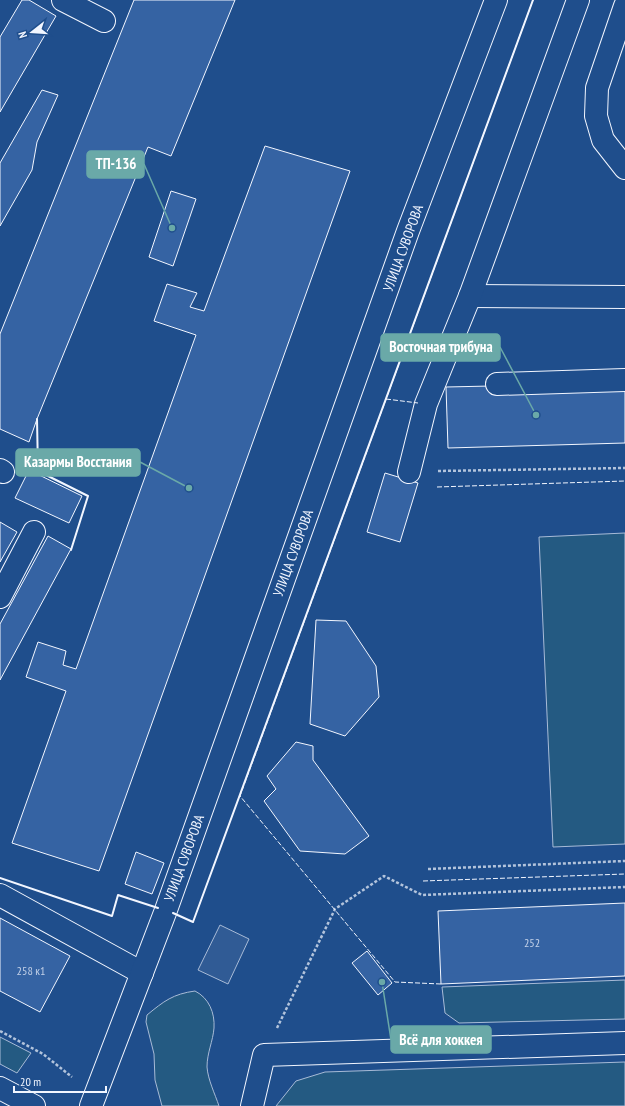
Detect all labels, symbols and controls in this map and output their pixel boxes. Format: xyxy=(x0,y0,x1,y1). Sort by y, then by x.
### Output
north arrow xyxy=(12,12,52,52)
text: N xyxy=(15,30,30,40)
callout: ТП-136 xyxy=(87,151,144,178)
text: ТП-136 xyxy=(96,154,136,173)
street label: УЛИЦА СУВОРОВА xyxy=(379,202,427,294)
callout: Восточная трибуна xyxy=(381,334,500,361)
text: Восточная трибуна xyxy=(389,337,493,356)
callout: Казармы Восстания xyxy=(16,449,140,476)
text: Казармы Восстания xyxy=(24,452,132,471)
street label: УЛИЦА СУВОРОВА xyxy=(269,507,317,599)
street label: УЛИЦА СУВОРОВА xyxy=(160,812,208,904)
house number: 252 xyxy=(524,935,540,950)
house number: 258 к1 xyxy=(17,963,45,978)
callout: Всё для хоккея xyxy=(391,1026,491,1053)
text: Всё для хоккея xyxy=(399,1030,483,1049)
scale bar xyxy=(14,1068,106,1094)
text: 20 m xyxy=(20,1074,41,1089)

